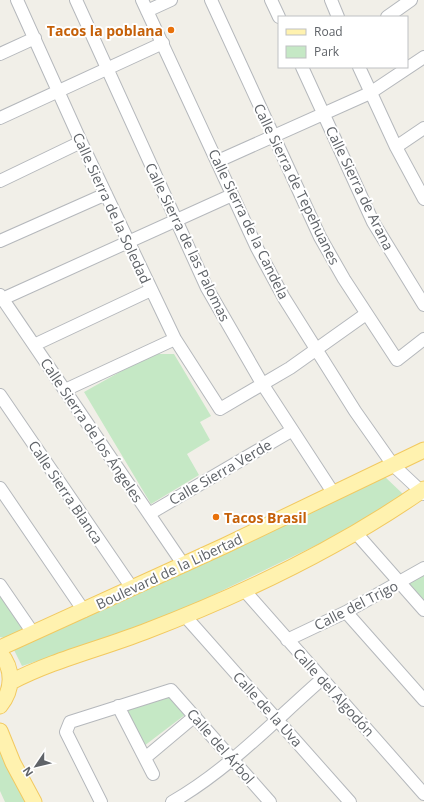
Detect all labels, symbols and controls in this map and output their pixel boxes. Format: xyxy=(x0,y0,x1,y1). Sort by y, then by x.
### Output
legend xyxy=(278,16,408,68)
place label: Tacos la poblana xyxy=(47,21,163,40)
text: Road xyxy=(314,23,343,40)
marker: Tacos la poblana xyxy=(166,25,176,35)
text: Park xyxy=(314,43,340,60)
street label: Calle Sierra de Tepehuanes xyxy=(250,100,345,268)
street label: Calle Sierra de Arana xyxy=(322,123,398,253)
street label: Calle Sierra de la Soledad xyxy=(69,129,155,287)
street label: Calle Sierra de la Candela xyxy=(204,146,294,302)
street label: Calle Sierra de las Palomas xyxy=(141,159,235,325)
street label: Calle Sierra de los Ángeles xyxy=(36,354,148,506)
street label: Calle Sierra Verde xyxy=(165,435,275,509)
street label: Calle Sierra Blanca xyxy=(24,437,108,547)
place label: Tacos Brasil xyxy=(224,508,307,527)
marker: Tacos Brasil xyxy=(211,512,221,522)
street label: Boulevard de la Libertad xyxy=(93,529,245,613)
street label: Calle del Trigo xyxy=(311,576,401,634)
street label: Calle del Algodón xyxy=(289,644,379,740)
street label: Calle de la Uva xyxy=(229,667,307,751)
street label: Calle del Árbol xyxy=(183,704,259,788)
north arrow xyxy=(16,746,56,786)
text: N xyxy=(19,764,36,780)

